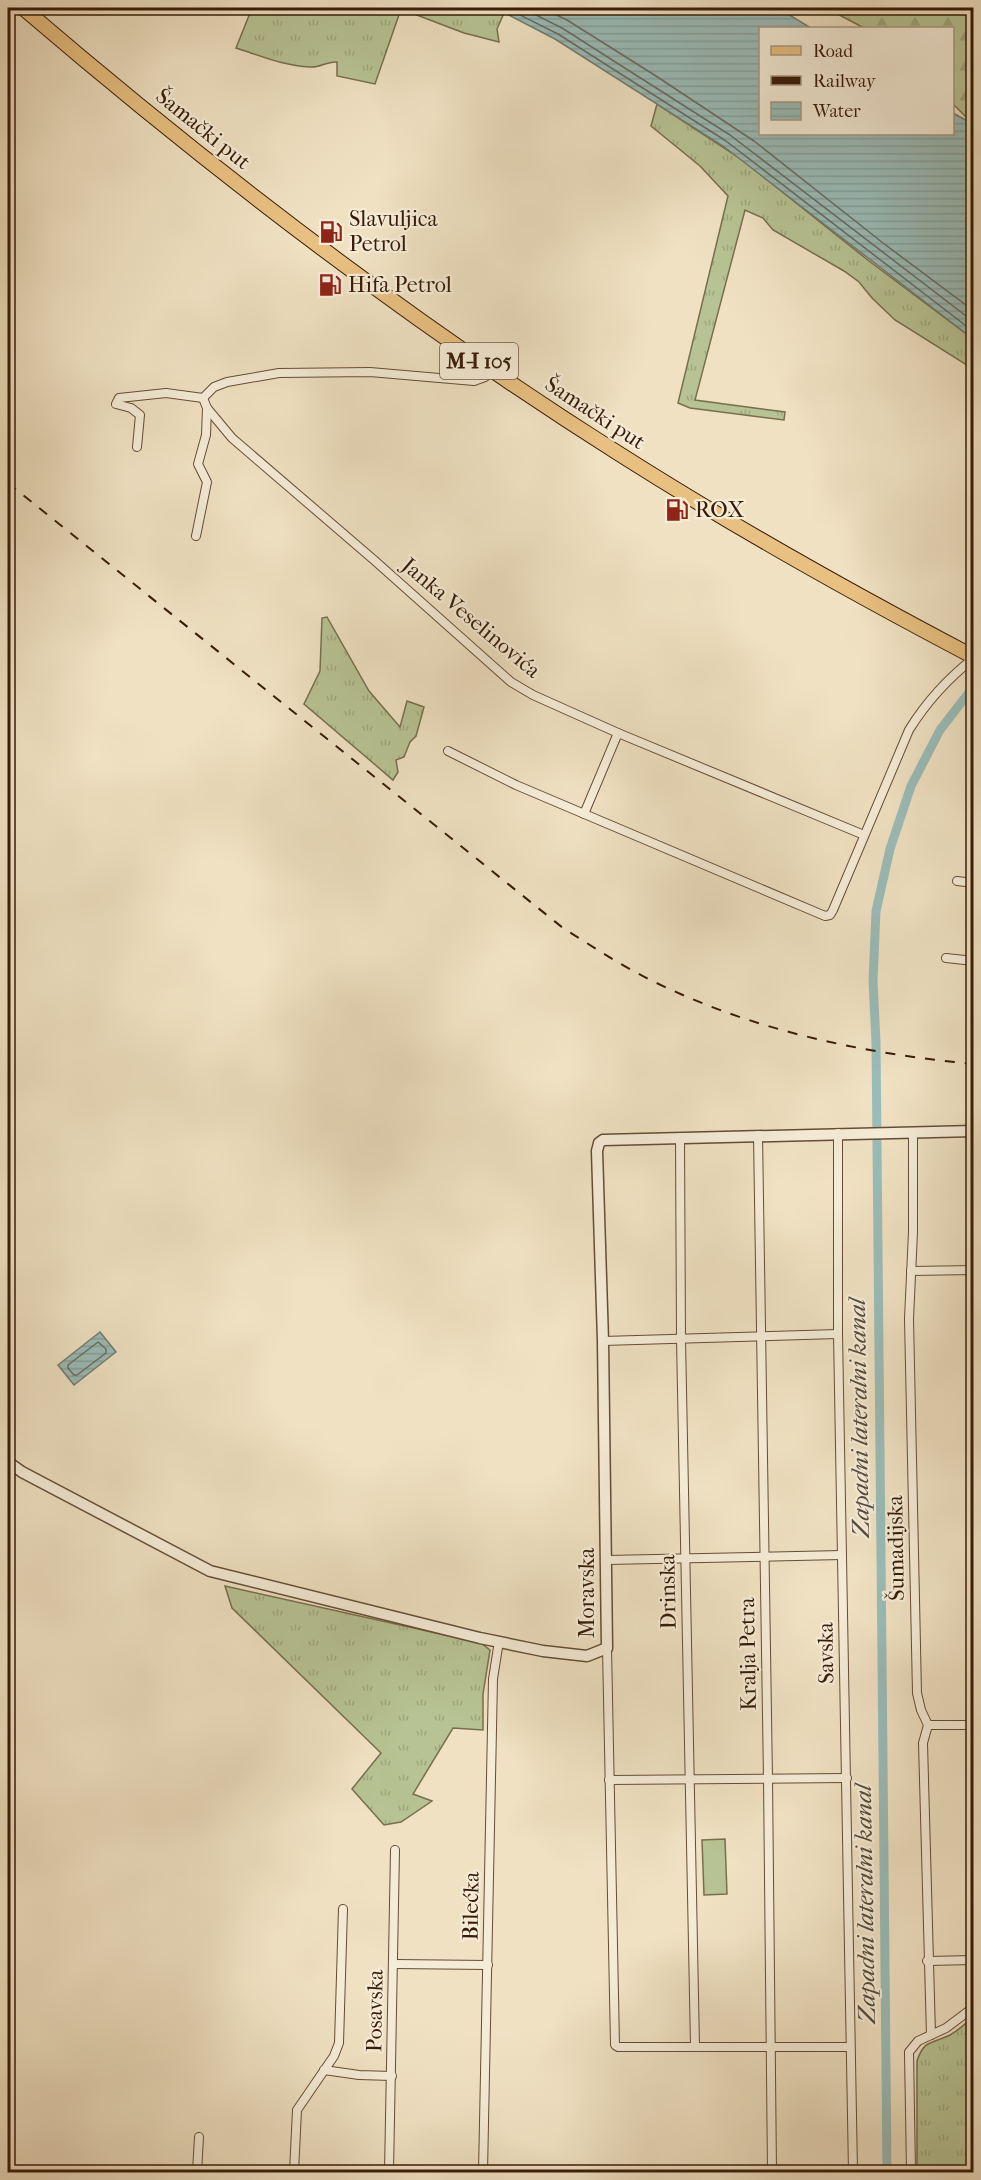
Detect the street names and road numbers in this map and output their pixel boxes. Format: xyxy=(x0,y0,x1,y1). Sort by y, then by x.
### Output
street label: Šamački put xyxy=(150,82,256,175)
road number: M-I 105 xyxy=(440,343,518,379)
street label: Šamački put xyxy=(540,370,651,455)
street label: Janka Veselinovića xyxy=(395,551,546,684)
street label: Šumadijska xyxy=(881,1494,910,1601)
street label: Moravska xyxy=(574,1547,600,1638)
street label: Drinska xyxy=(654,1553,682,1630)
street label: Kralja Petra xyxy=(734,1596,762,1711)
street label: Savska xyxy=(812,1621,840,1684)
street label: Bilećka xyxy=(457,1871,485,1941)
street label: Posavska xyxy=(361,1969,389,2052)

